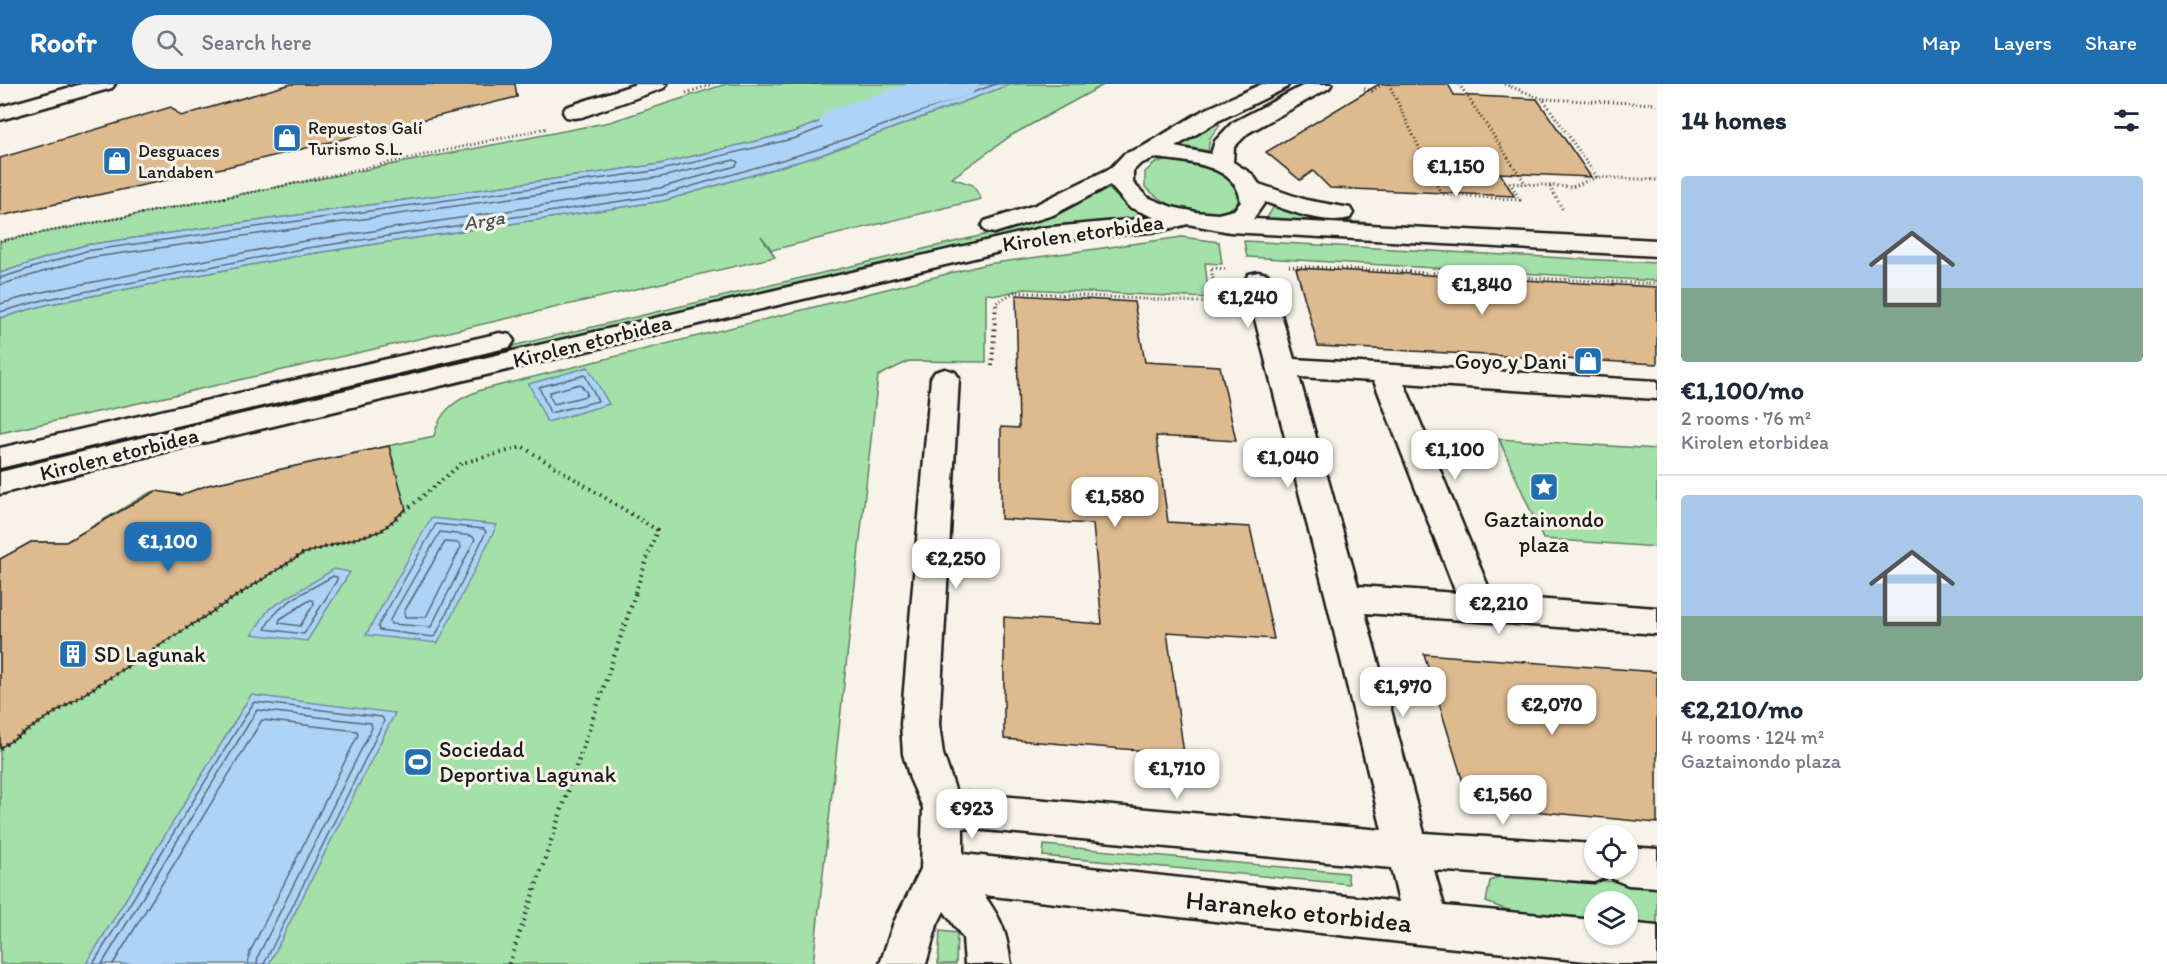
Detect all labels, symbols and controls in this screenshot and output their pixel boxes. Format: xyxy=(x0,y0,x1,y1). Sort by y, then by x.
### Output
search box xyxy=(132,15,552,69)
text: Roofr xyxy=(30,25,96,59)
icon: search xyxy=(153,26,186,59)
text: Search here xyxy=(201,29,312,56)
text: Map xyxy=(1922,30,1961,55)
text: Layers xyxy=(1994,30,2052,55)
text: Share xyxy=(2085,30,2137,55)
text: 14 homes xyxy=(1681,104,1787,136)
icon: filters xyxy=(2110,104,2143,137)
place label: Repuestos Galí Turismo S.L. xyxy=(308,117,423,160)
shop icon: Repuestos Galí Turismo S.L. xyxy=(271,122,303,154)
place label: Desguaces Landaben xyxy=(138,140,220,183)
shop icon: Desguaces Landaben xyxy=(101,145,133,177)
pin: €1,150 xyxy=(1407,147,1505,198)
text: €1,150 xyxy=(1427,154,1485,178)
water label: Arga xyxy=(462,205,507,235)
street label: Kirolen etorbidea xyxy=(1001,208,1166,258)
icon: home xyxy=(1858,215,1966,323)
pin: €1,840 xyxy=(1433,265,1531,316)
text: €1,840 xyxy=(1452,272,1512,296)
pin: €1,240 xyxy=(1199,278,1297,329)
text: €1,240 xyxy=(1218,285,1278,309)
street label: Kirolen etorbidea xyxy=(510,308,674,374)
shop icon: Goyo y Dani xyxy=(1572,345,1604,377)
place label: Goyo y Dani xyxy=(1455,348,1567,375)
text: €1,100/mo xyxy=(1681,374,1804,406)
text: 2 rooms · 76 m² xyxy=(1681,406,1811,430)
street label: Kirolen etorbidea xyxy=(37,421,201,487)
pin: €1,100 xyxy=(1406,430,1504,481)
text: Kirolen etorbidea xyxy=(1681,430,1829,454)
text: €1,100 xyxy=(1425,437,1485,461)
pin: €1,040 xyxy=(1239,438,1337,489)
text: €1,040 xyxy=(1257,445,1319,469)
place icon: Gaztainondo plaza xyxy=(1528,471,1560,503)
pin: €1,580 xyxy=(1066,477,1164,528)
text: €1,580 xyxy=(1085,484,1145,508)
place label: Gaztainondo plaza xyxy=(1484,506,1604,558)
pin: €1,100 xyxy=(119,522,217,573)
text: €1,100 xyxy=(138,529,198,553)
icon: home xyxy=(1858,534,1966,642)
pin: €2,250 xyxy=(907,539,1005,590)
text: €2,250 xyxy=(926,546,986,570)
pin: €2,210 xyxy=(1450,584,1548,635)
text: €2,210 xyxy=(1470,591,1528,615)
building icon: SD Lagunak xyxy=(57,638,89,670)
place label: SD Lagunak xyxy=(94,641,206,668)
pin: €1,970 xyxy=(1354,667,1452,718)
text: €1,970 xyxy=(1374,674,1432,698)
pin: €2,070 xyxy=(1503,685,1601,736)
text: €2,070 xyxy=(1521,692,1583,716)
text: €2,210/mo xyxy=(1681,693,1803,725)
text: 4 rooms · 124 m² xyxy=(1681,725,1824,749)
place label: Sociedad Deportiva Lagunak xyxy=(439,736,617,788)
sports icon: Sociedad Deportiva Lagunak xyxy=(402,746,434,778)
pin: €1,710 xyxy=(1128,749,1226,800)
text: Gaztainondo plaza xyxy=(1681,749,1841,773)
text: €1,710 xyxy=(1149,756,1205,780)
pin: €1,560 xyxy=(1454,775,1552,826)
text: €1,560 xyxy=(1474,782,1532,806)
pin: €923 xyxy=(936,789,1008,840)
text: €923 xyxy=(950,796,994,820)
map controls xyxy=(1584,825,1638,945)
button: locate xyxy=(1584,825,1638,879)
street label: Haraneko etorbidea xyxy=(1184,883,1414,939)
button: layers xyxy=(1584,891,1638,945)

